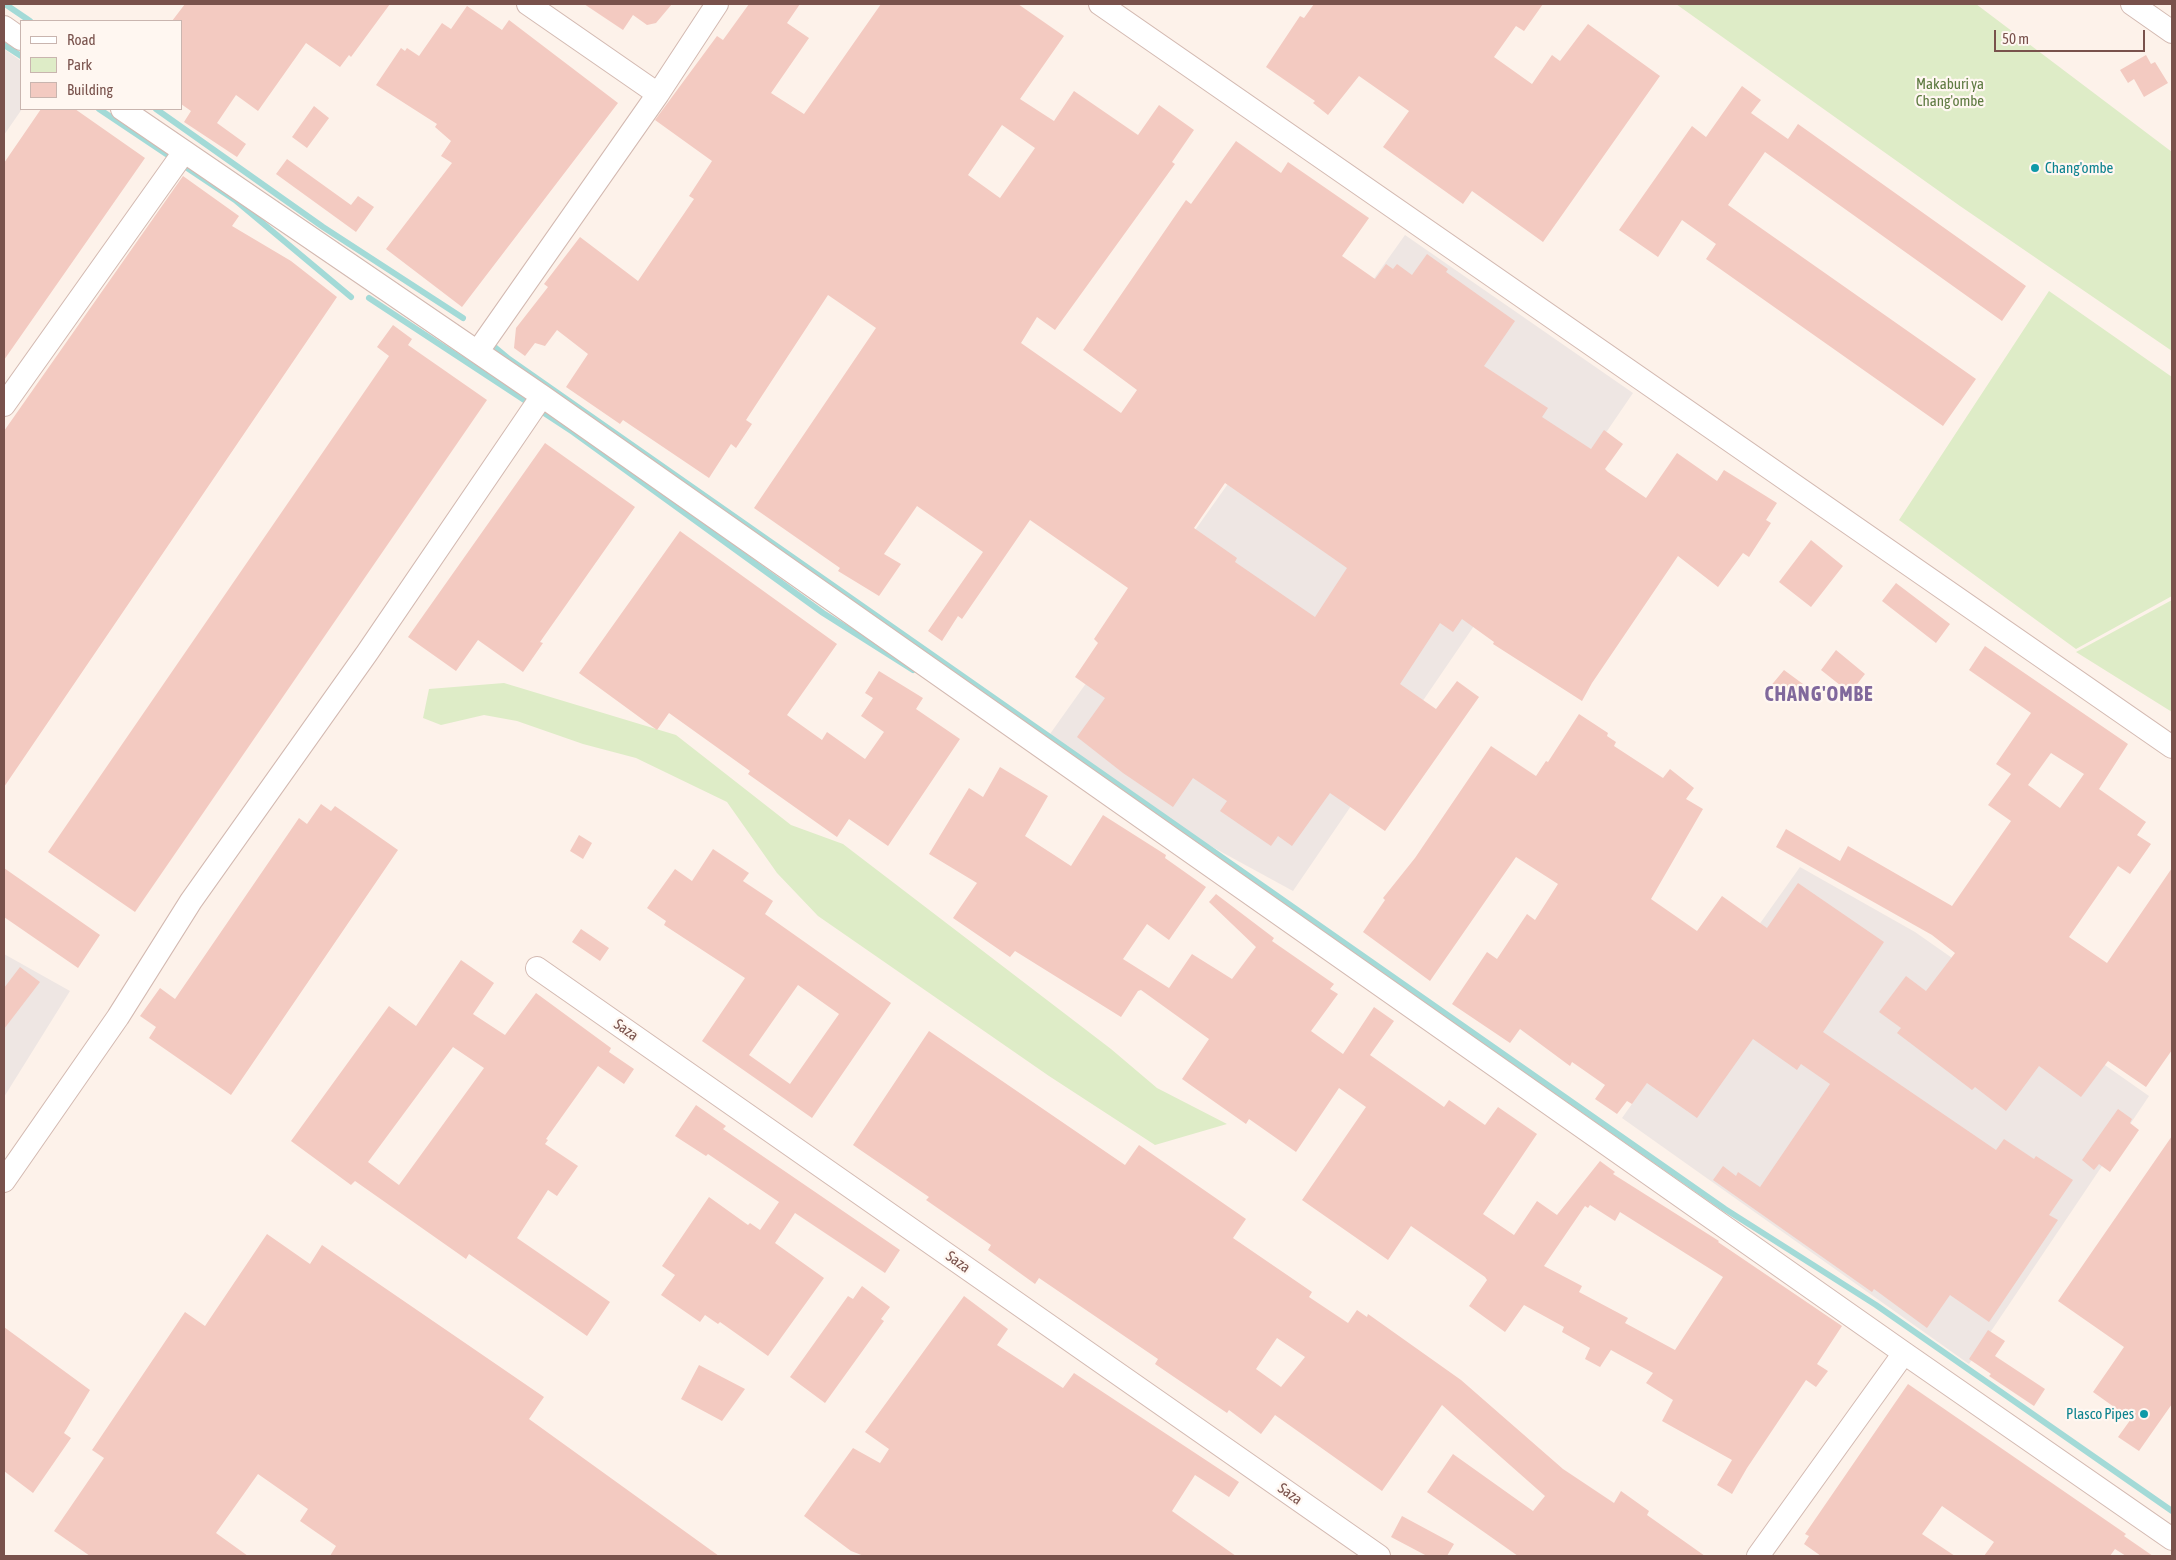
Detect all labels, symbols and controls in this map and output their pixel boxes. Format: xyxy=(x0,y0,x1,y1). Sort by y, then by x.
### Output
legend xyxy=(20,20,182,110)
scale bar xyxy=(1996,20,2147,52)
text: 50 m xyxy=(2002,30,2029,47)
text: Road xyxy=(67,31,96,48)
text: Park xyxy=(67,56,92,73)
park label: Makaburi ya Chang'ombe xyxy=(1916,75,1984,110)
text: Building xyxy=(67,81,113,98)
place label: Chang'ombe xyxy=(2045,159,2113,177)
marker: Chang'ombe xyxy=(2029,162,2041,174)
district label: CHANG'OMBE xyxy=(1763,683,1875,707)
street label: Saza xyxy=(610,1015,642,1045)
street label: Saza xyxy=(942,1247,974,1277)
place label: Plasco Pipes xyxy=(2066,1405,2134,1423)
marker: Plasco Pipes xyxy=(2138,1408,2150,1420)
street label: Saza xyxy=(1274,1479,1306,1509)

